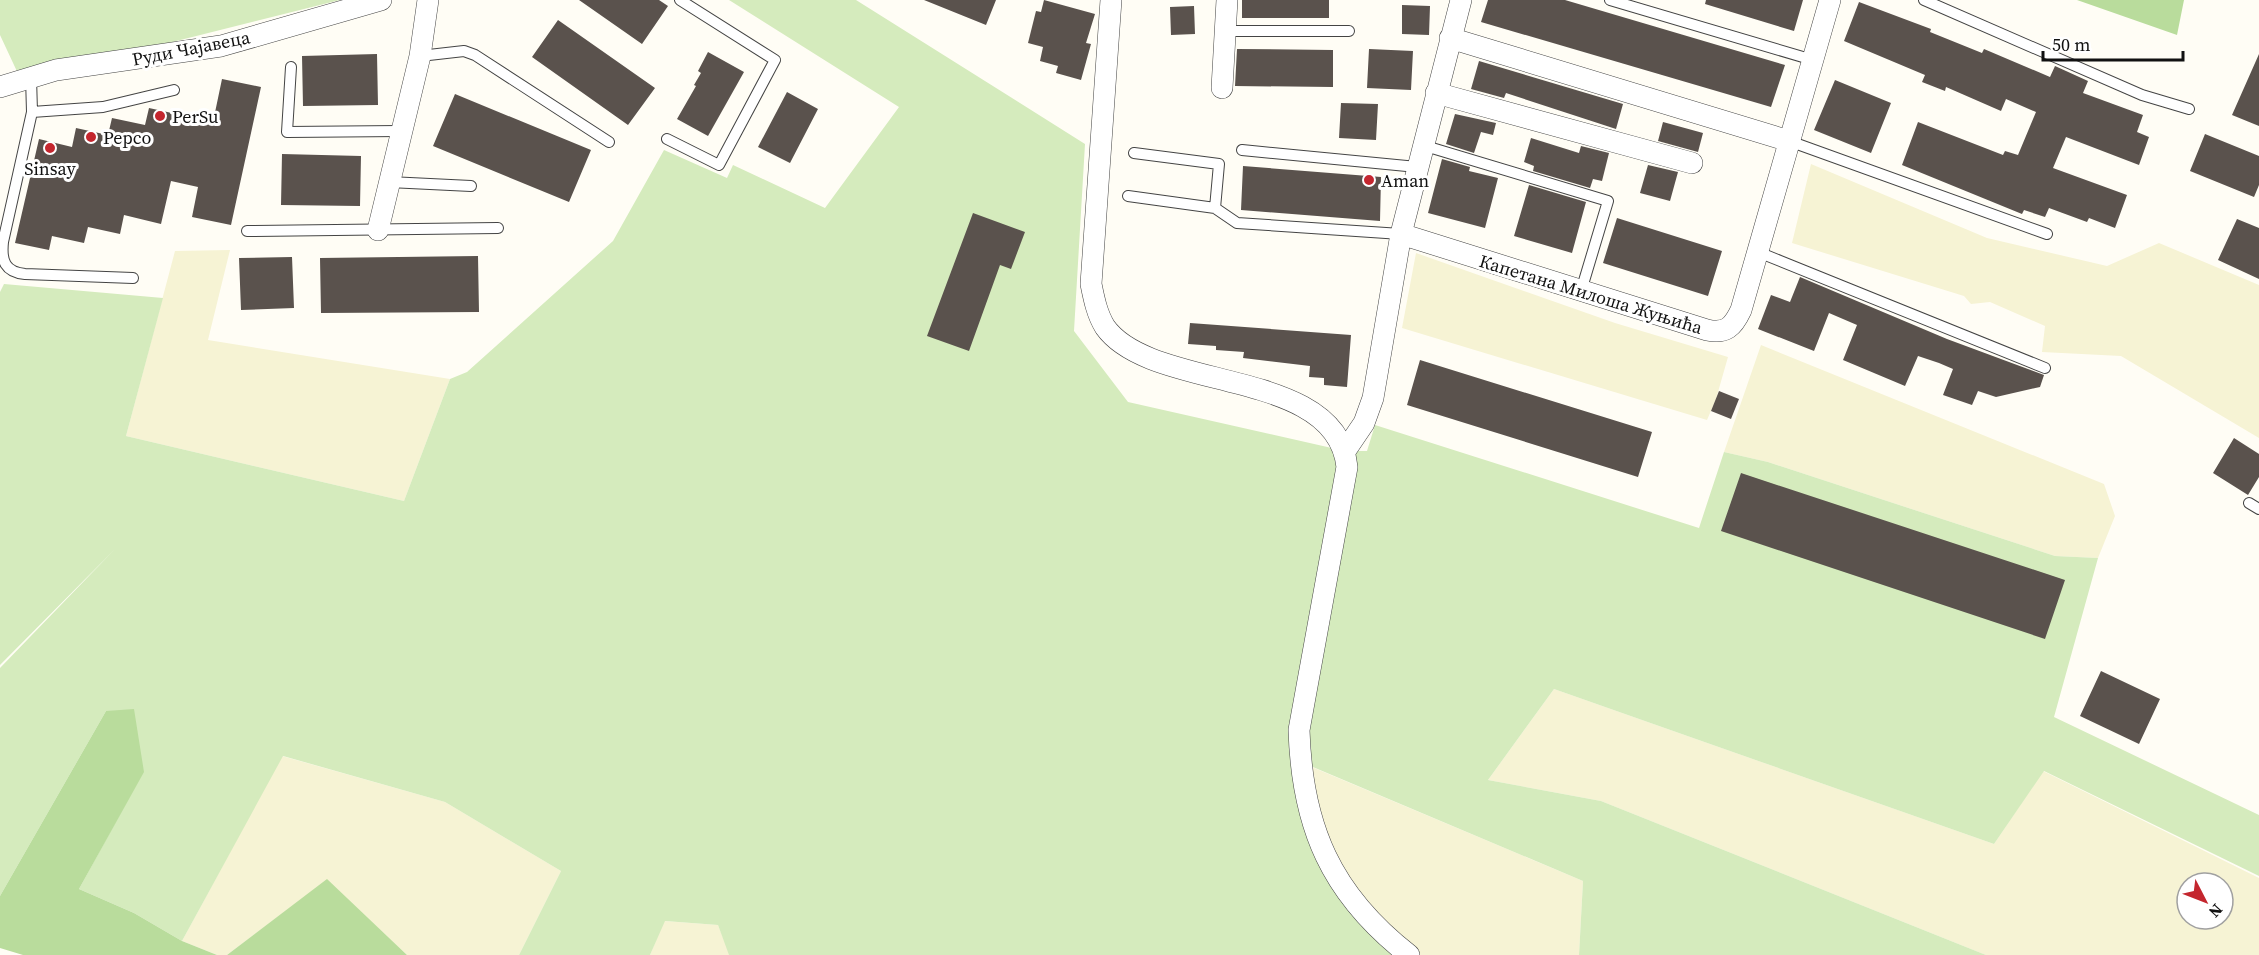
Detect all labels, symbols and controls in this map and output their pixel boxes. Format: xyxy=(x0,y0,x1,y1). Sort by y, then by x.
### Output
street label: Руди Чајавеца xyxy=(130,24,253,72)
scale bar xyxy=(2043,24,2182,62)
text: 50 m xyxy=(2052,32,2090,57)
place label: PerSu xyxy=(172,104,219,129)
marker: PerSu xyxy=(153,109,167,123)
place label: Pepco xyxy=(103,125,152,150)
marker: Pepco xyxy=(84,130,98,144)
marker: Sinsay xyxy=(43,141,57,155)
place label: Sinsay xyxy=(24,156,77,181)
place label: Aman xyxy=(1381,168,1429,193)
marker: Aman xyxy=(1362,173,1376,187)
street label: Капетана Милоша Жуњића xyxy=(1476,248,1706,340)
north arrow xyxy=(2175,871,2235,931)
text: N xyxy=(2204,899,2228,923)

